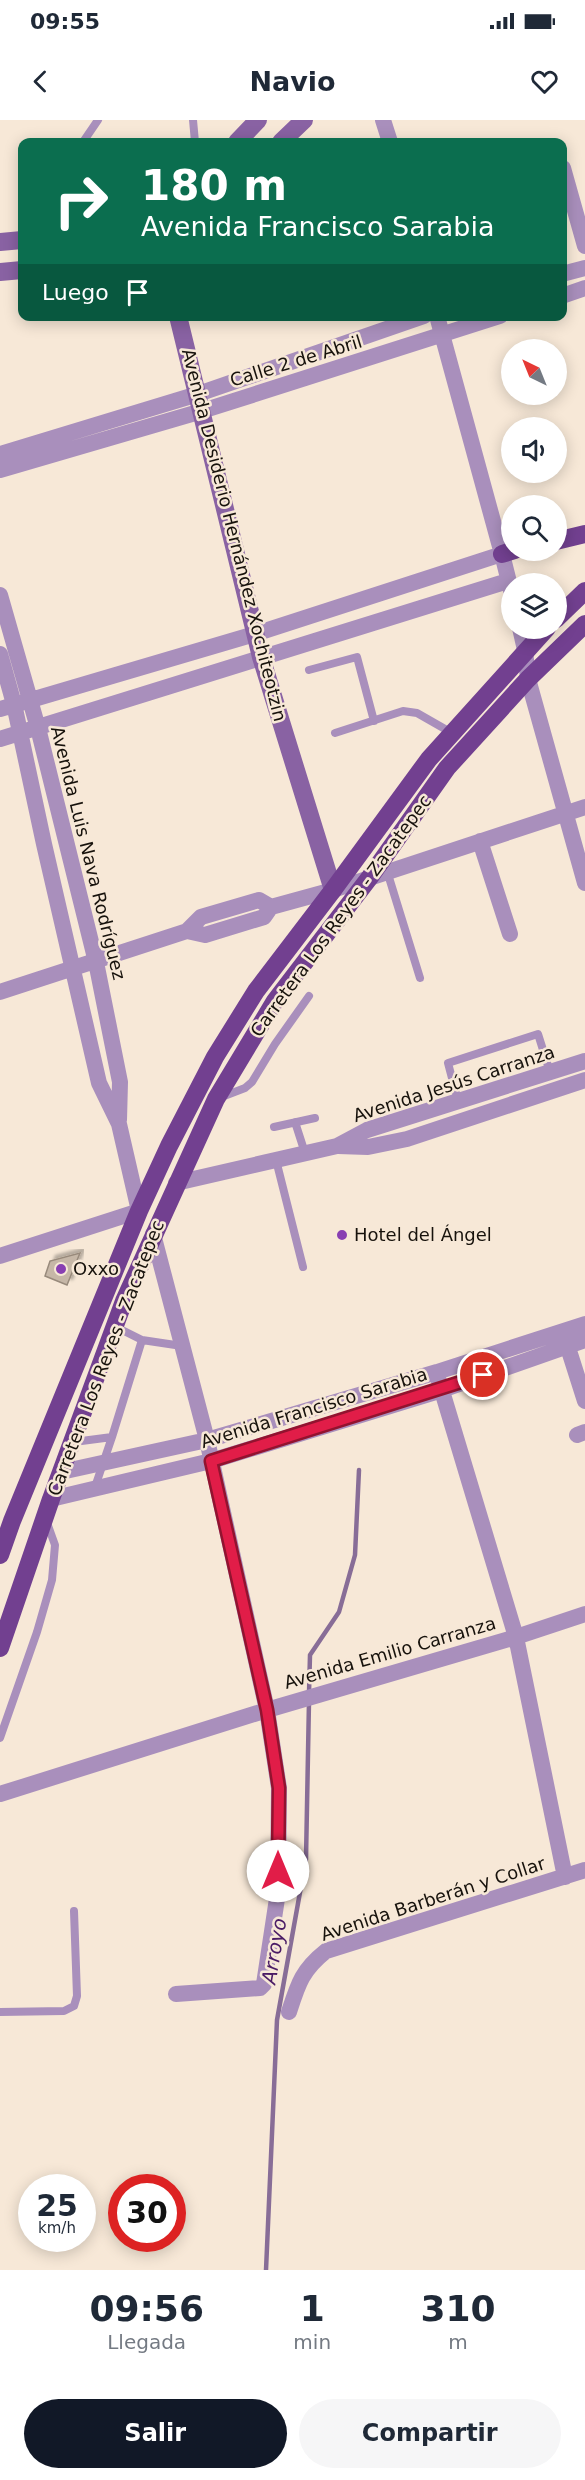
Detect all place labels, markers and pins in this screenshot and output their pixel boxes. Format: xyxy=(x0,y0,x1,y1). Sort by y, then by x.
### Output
place label: Hotel del Ángel xyxy=(354,1224,492,1245)
marker: Hotel del Ángel xyxy=(335,1228,349,1242)
place label: Oxxo xyxy=(73,1258,119,1279)
marker: Oxxo xyxy=(54,1262,68,1276)
pin xyxy=(457,1349,508,1400)

